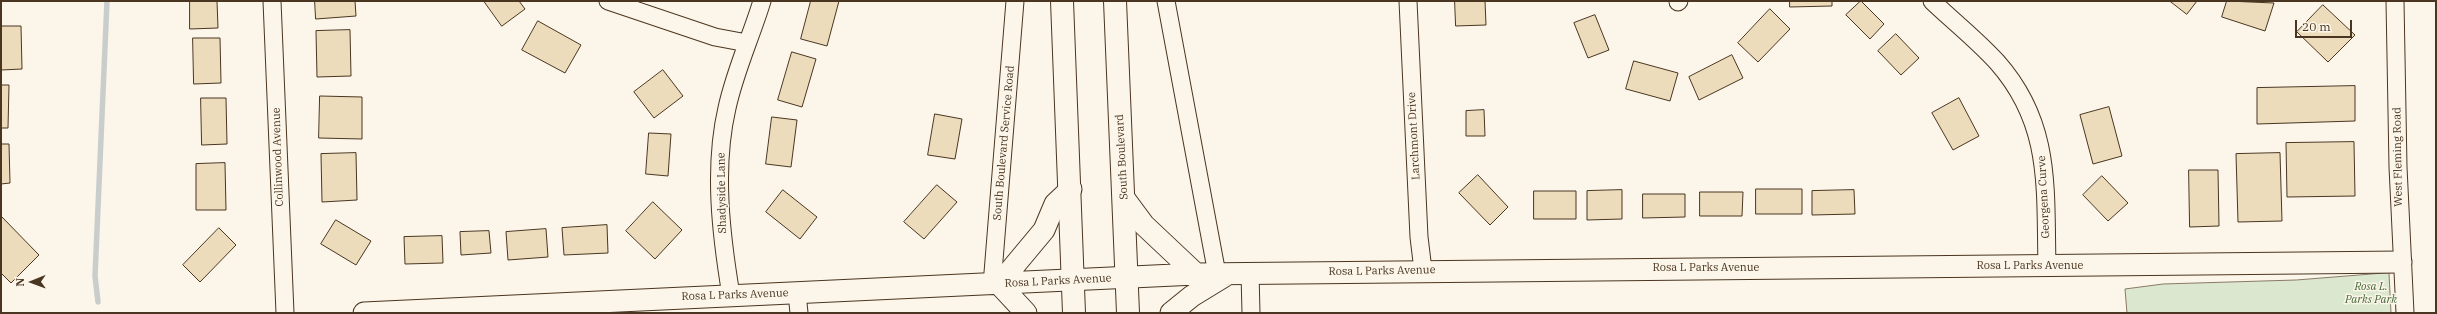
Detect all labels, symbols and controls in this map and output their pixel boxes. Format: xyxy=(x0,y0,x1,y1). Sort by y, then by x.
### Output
scale bar xyxy=(2297,12,2354,38)
text: 20 m xyxy=(2302,19,2331,34)
street label: South Boulevard Service Road xyxy=(991,65,1017,221)
street label: Larchmont Drive xyxy=(1405,92,1423,180)
street label: Collinwood Avenue xyxy=(270,107,286,207)
street label: West Fleming Road xyxy=(2391,107,2405,207)
street label: South Boulevard xyxy=(1113,114,1131,200)
street label: Shadyside Lane xyxy=(715,152,729,234)
street label: Georgena Curve xyxy=(2035,155,2053,239)
street label: Rosa L Parks Avenue xyxy=(1976,259,2084,273)
street label: Rosa L Parks Avenue xyxy=(1652,261,1760,275)
north arrow xyxy=(12,262,52,302)
street label: Rosa L Parks Avenue xyxy=(1328,263,1436,279)
street label: Rosa L Parks Avenue xyxy=(1004,272,1112,290)
text: N xyxy=(13,278,27,287)
park label: Rosa L. Parks Park xyxy=(2345,280,2397,306)
street label: Rosa L Parks Avenue xyxy=(681,287,789,303)

